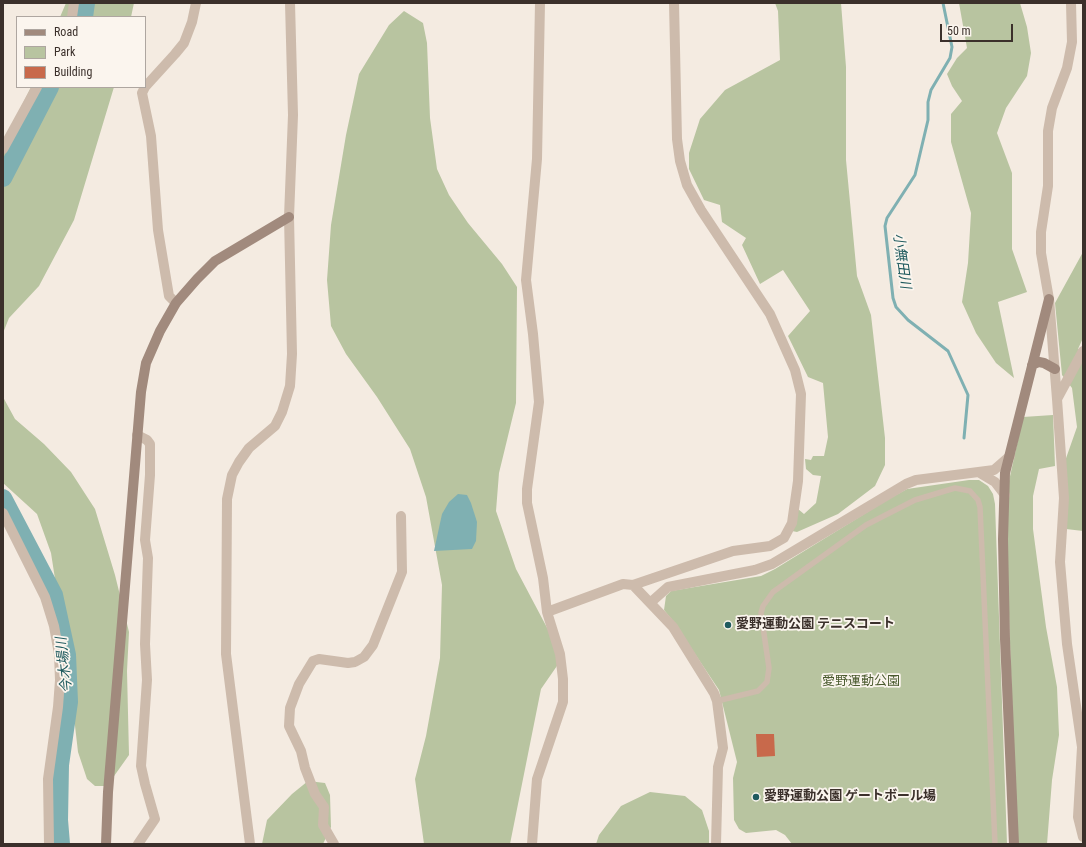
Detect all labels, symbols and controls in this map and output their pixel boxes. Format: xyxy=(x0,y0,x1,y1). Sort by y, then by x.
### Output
legend xyxy=(16,16,146,88)
scale bar xyxy=(942,16,1015,42)
text: 50 m xyxy=(947,24,971,38)
text: Road xyxy=(54,25,78,39)
text: Park xyxy=(54,45,75,59)
text: Building xyxy=(54,65,92,79)
water label: 小無田川 xyxy=(889,232,913,290)
place label: 愛野運動公園 テニスコート xyxy=(736,617,895,633)
marker: 愛野運動公園 テニスコート xyxy=(723,620,733,630)
water label: 今木場川 xyxy=(54,636,76,694)
park label: 愛野運動公園 xyxy=(822,674,900,690)
place label: 愛野運動公園 ゲートボール場 xyxy=(764,789,936,805)
marker: 愛野運動公園 ゲートボール場 xyxy=(751,792,761,802)

